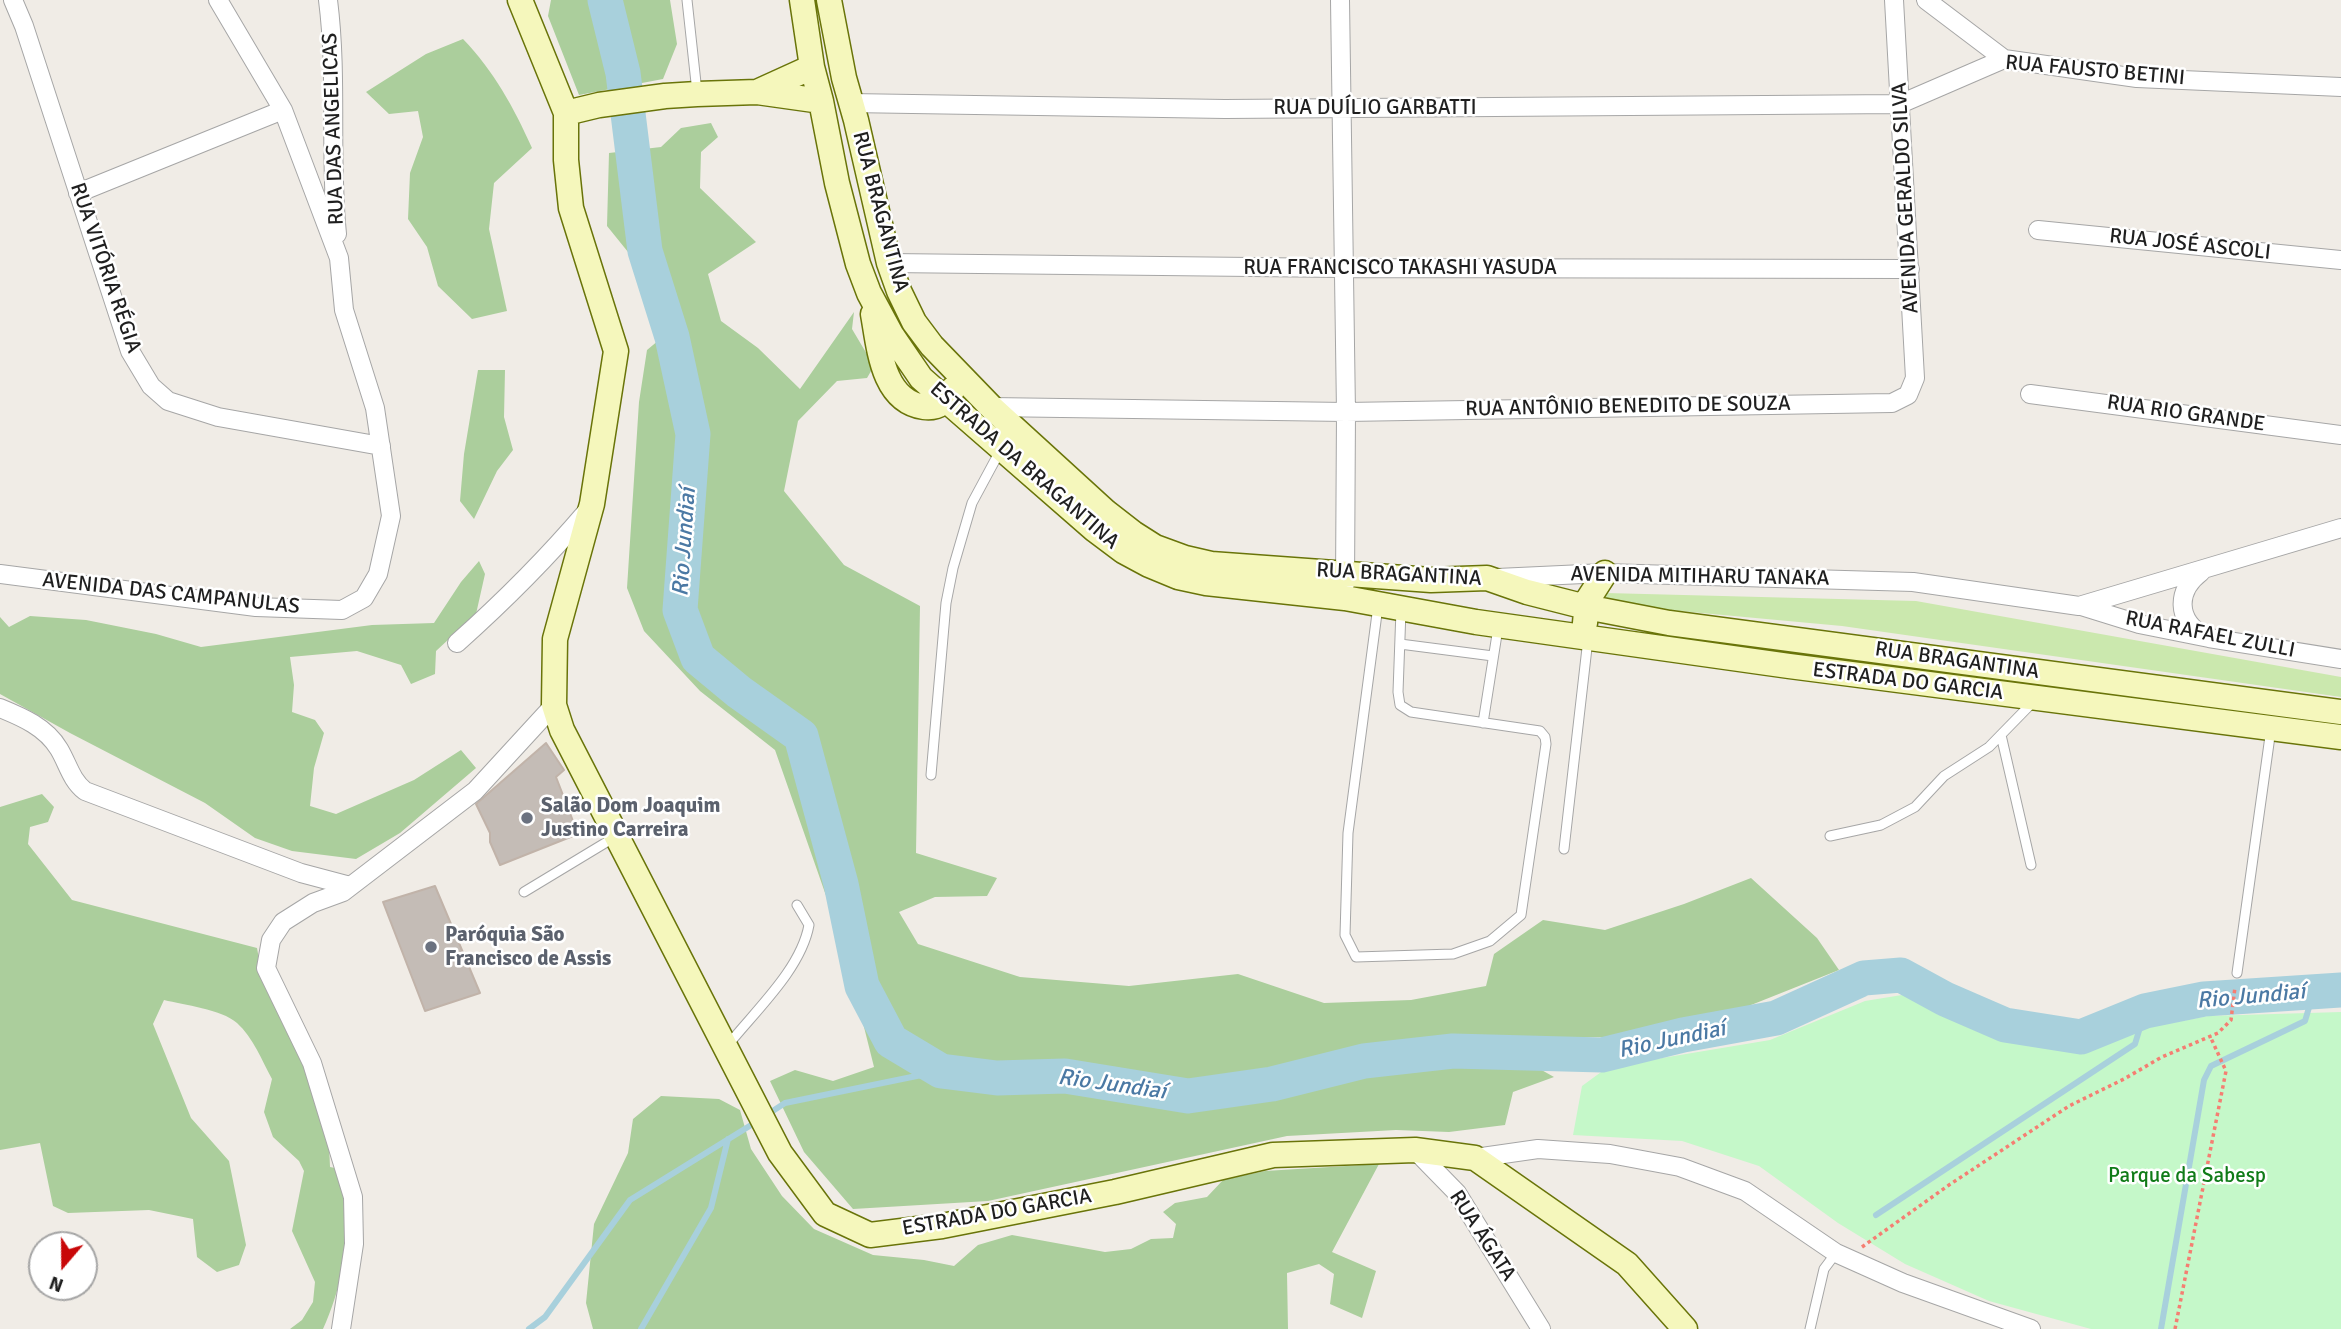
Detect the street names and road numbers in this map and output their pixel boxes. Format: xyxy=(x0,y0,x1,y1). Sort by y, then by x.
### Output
street label: RUA DAS ANGELICAS xyxy=(318,32,350,226)
street label: RUA FAUSTO BETINI xyxy=(2004,51,2186,91)
street label: AVENIDA GERALDO SILVA xyxy=(1887,82,1925,314)
street label: RUA DUÍLIO GARBATTI xyxy=(1273,95,1477,121)
street label: RUA BRAGANTINA xyxy=(846,129,914,295)
street label: RUA VITÓRIA RÉGIA xyxy=(64,180,146,356)
street label: RUA JOSÉ ASCOLI xyxy=(2108,224,2272,266)
street label: RUA FRANCISCO TAKASHI YASUDA xyxy=(1243,255,1557,281)
street label: ESTRADA DA BRAGANTINA xyxy=(924,377,1124,555)
street label: RUA RIO GRANDE xyxy=(2105,390,2267,438)
street label: RUA ANTÔNIO BENEDITO DE SOUZA xyxy=(1465,392,1791,422)
street label: RUA BRAGANTINA xyxy=(1316,558,1482,592)
street label: AVENIDA MITIHARU TANAKA xyxy=(1570,562,1830,592)
street label: AVENIDA DAS CAMPANULAS xyxy=(41,568,301,620)
street label: RUA RAFAEL ZULLI xyxy=(2123,606,2297,664)
street label: RUA BRAGANTINA xyxy=(1873,637,2041,685)
street label: ESTRADA DO GARCIA xyxy=(1811,658,2005,706)
street label: ESTRADA DO GARCIA xyxy=(900,1184,1094,1242)
street label: RUA ÁGATA xyxy=(1443,1186,1521,1286)

